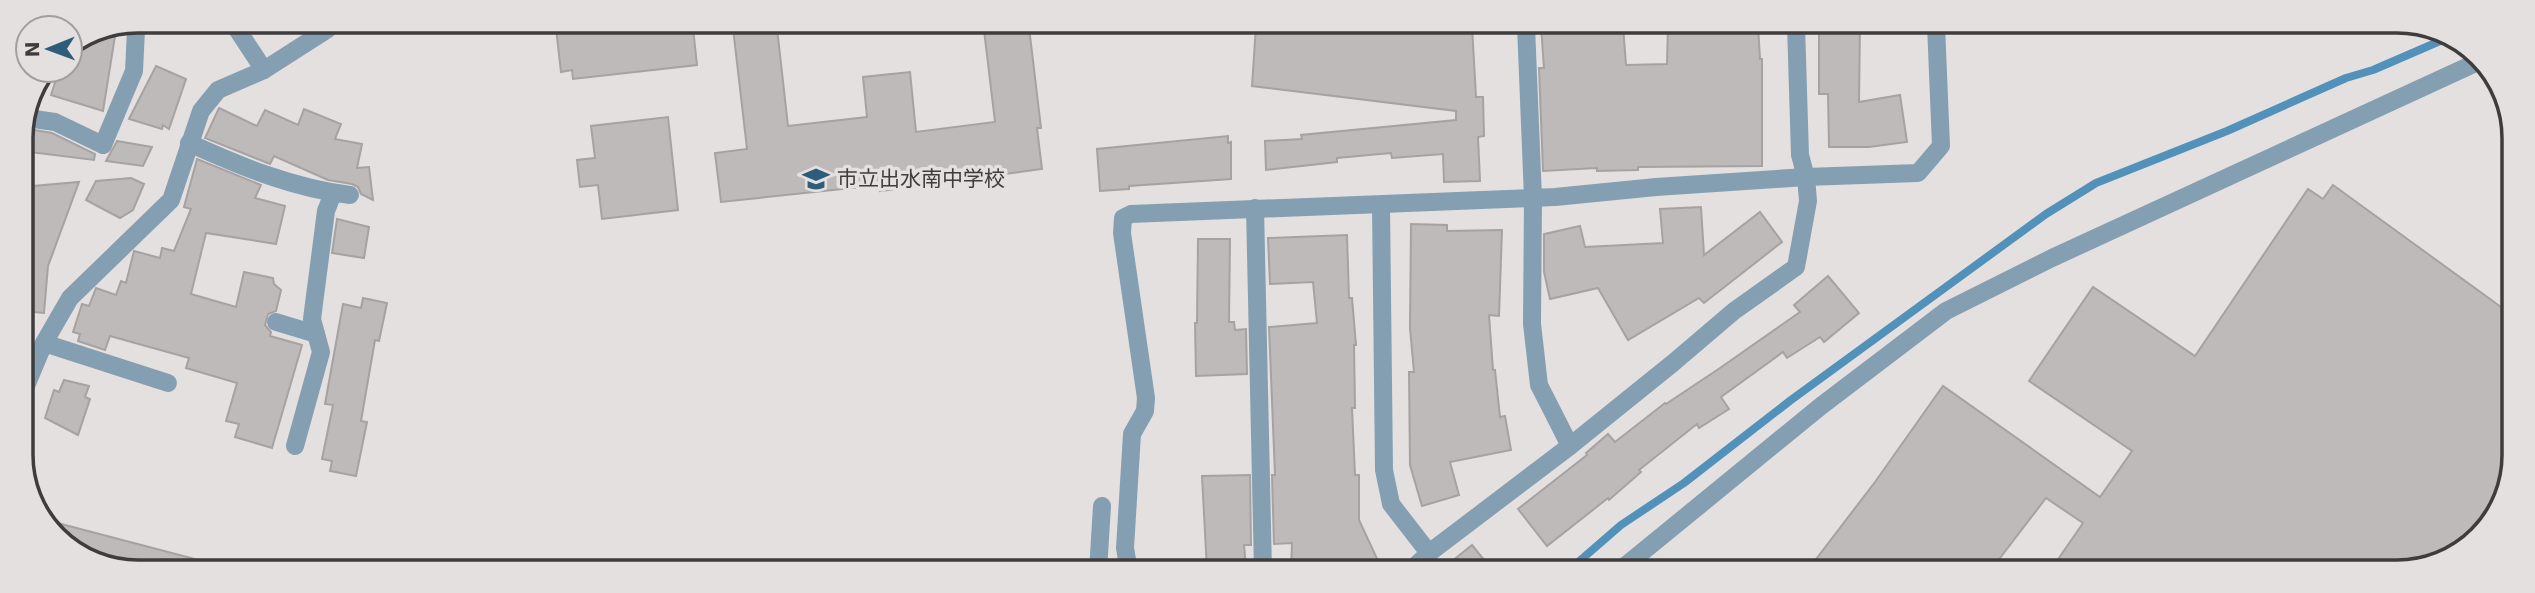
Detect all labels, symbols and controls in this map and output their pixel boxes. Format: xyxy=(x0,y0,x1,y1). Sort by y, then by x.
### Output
north arrow xyxy=(14,14,84,84)
text: N xyxy=(21,41,43,57)
school or university icon: 市立出水南中学校 xyxy=(801,164,831,194)
place label: 市立出水南中学校 xyxy=(837,167,1005,191)

